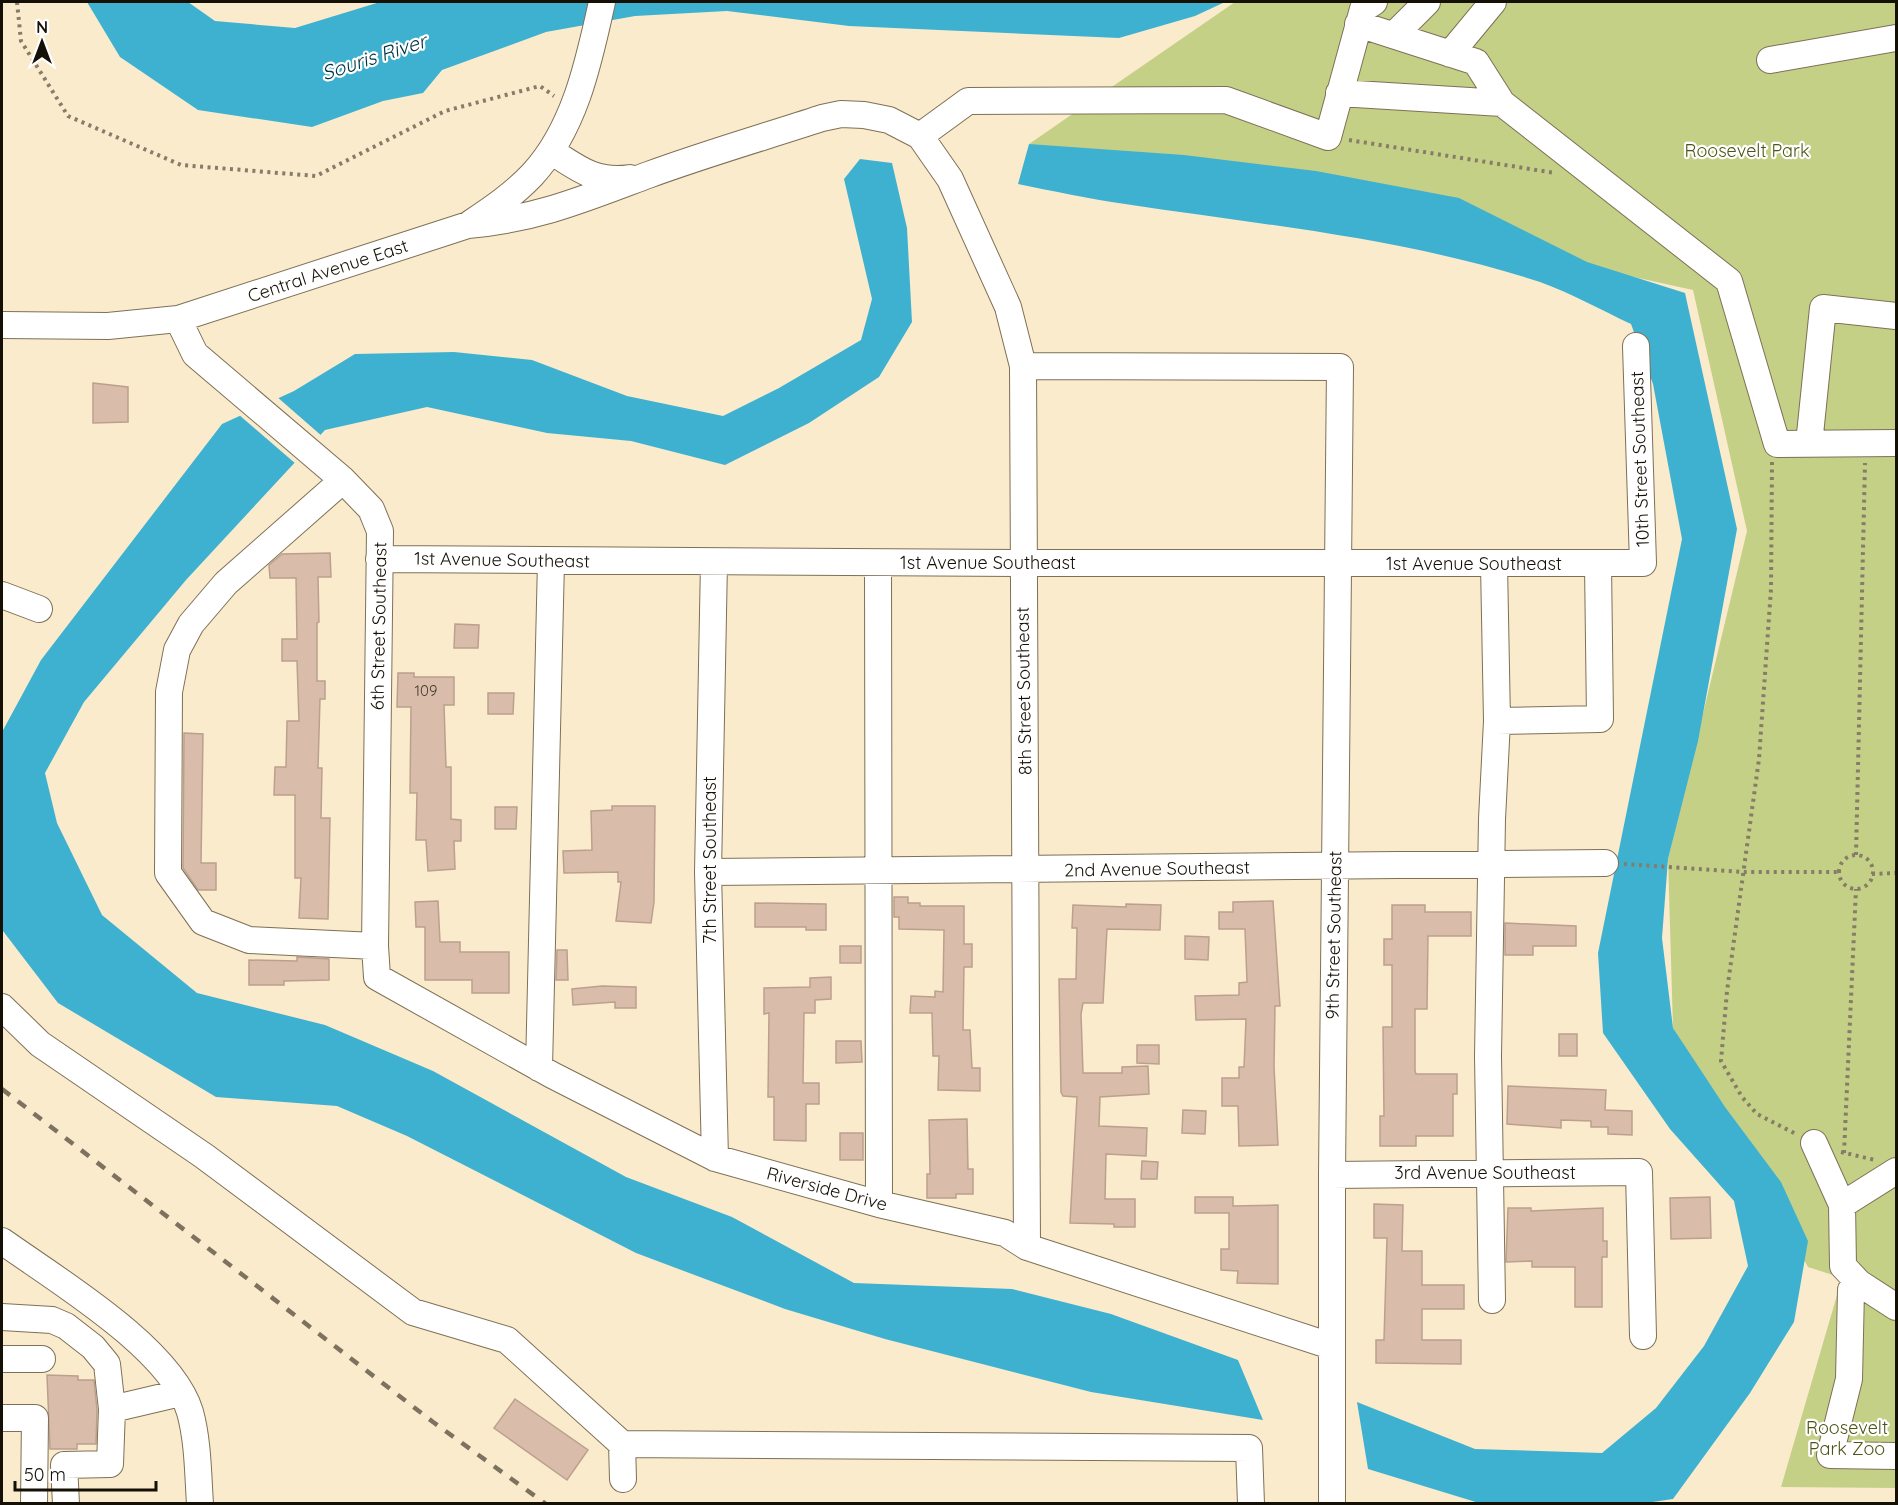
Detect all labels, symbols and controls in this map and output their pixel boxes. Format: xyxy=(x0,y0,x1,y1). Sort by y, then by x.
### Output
north arrow xyxy=(12,12,72,72)
text: N xyxy=(36,17,48,37)
water label: Souris River xyxy=(318,27,432,85)
park label: Roosevelt Park xyxy=(1684,139,1810,162)
street label: Central Avenue East xyxy=(245,234,411,307)
street label: 10th Street Southeast xyxy=(1625,371,1654,547)
street label: 6th Street Southeast xyxy=(366,542,391,710)
street label: 1st Avenue Southeast xyxy=(414,546,590,573)
street label: 1st Avenue Southeast xyxy=(900,551,1076,574)
street label: 1st Avenue Southeast xyxy=(1386,552,1562,575)
street label: 8th Street Southeast xyxy=(1011,607,1036,775)
house number: 109 xyxy=(415,681,437,700)
street label: 7th Street Southeast xyxy=(698,776,721,944)
street label: 9th Street Southeast xyxy=(1321,850,1346,1020)
street label: 2nd Avenue Southeast xyxy=(1064,855,1250,882)
street label: Riverside Drive xyxy=(764,1161,890,1216)
street label: 3rd Avenue Southeast xyxy=(1394,1161,1576,1184)
park label: Roosevelt Park Zoo xyxy=(1806,1416,1888,1460)
scale bar xyxy=(15,1454,156,1492)
text: 50 m xyxy=(24,1463,66,1486)

